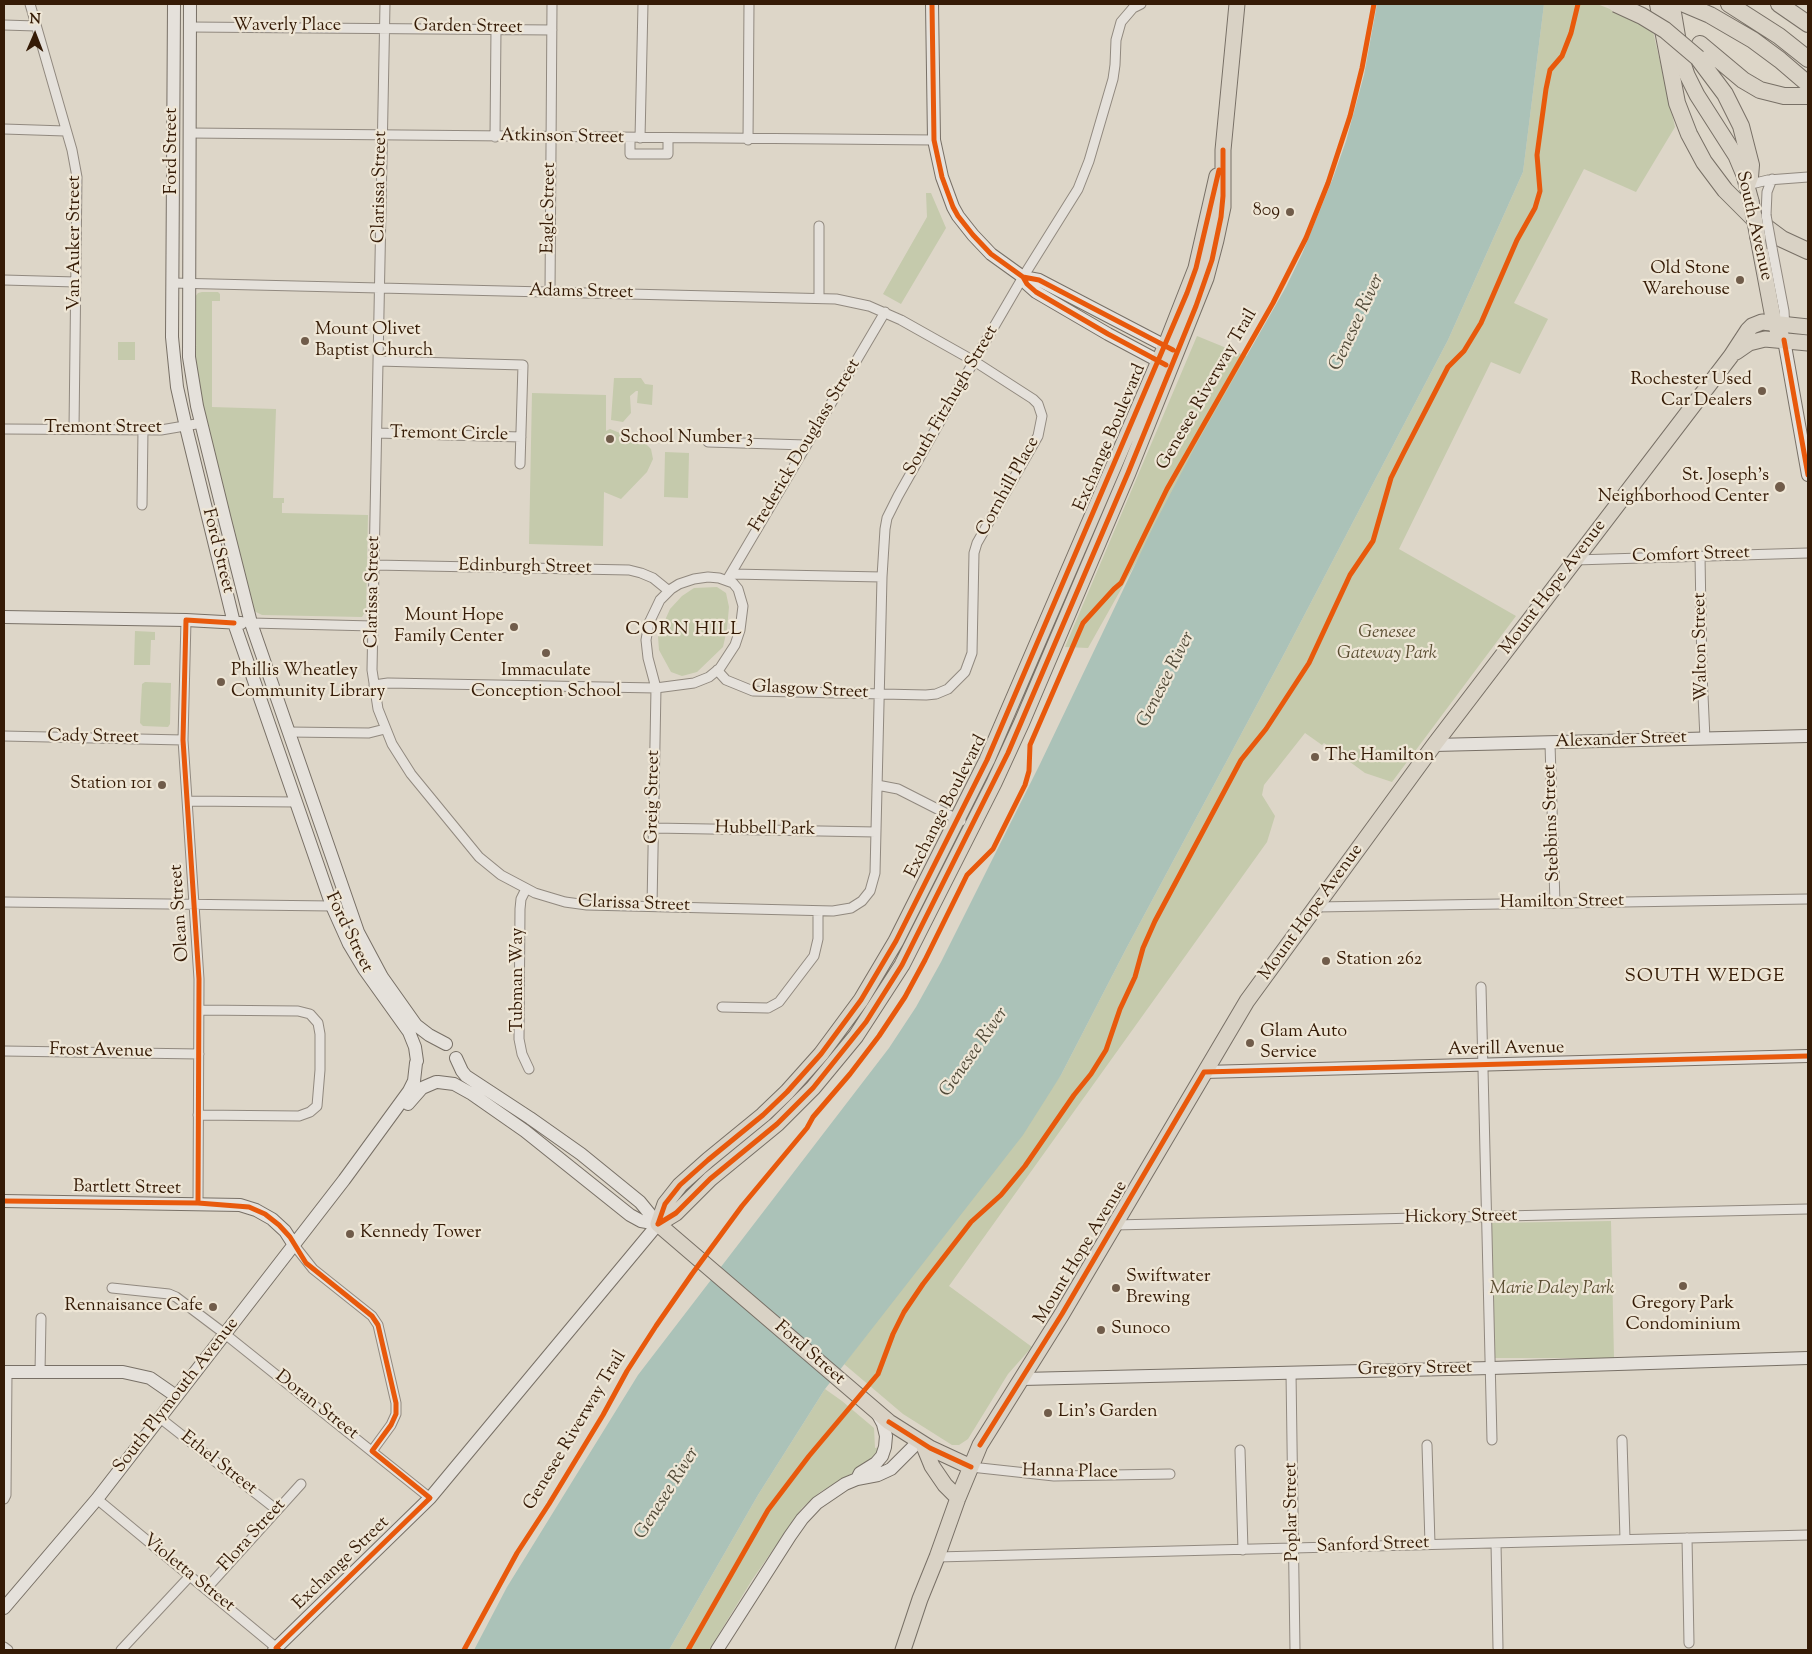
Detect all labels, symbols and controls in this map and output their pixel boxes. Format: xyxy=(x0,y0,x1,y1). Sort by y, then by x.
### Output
north arrow xyxy=(10,10,60,60)
text: N xyxy=(29,10,41,30)
street label: Waverly Place xyxy=(233,16,341,38)
street label: Garden Street xyxy=(413,16,523,40)
street label: Ford Street xyxy=(162,108,184,194)
street label: Atkinson Street xyxy=(500,126,624,150)
street label: Clarissa Street xyxy=(369,131,393,243)
street label: Eagle Street xyxy=(538,162,562,254)
street label: South Avenue xyxy=(1730,169,1776,283)
street label: Van Auker Street xyxy=(65,175,87,311)
place label: 809 xyxy=(1253,201,1280,223)
marker: 809 xyxy=(1284,206,1296,218)
place label: Old Stone Warehouse xyxy=(1642,259,1730,302)
water label: Genesee River xyxy=(1326,271,1390,375)
marker: Old Stone Warehouse xyxy=(1734,274,1746,286)
street label: Adams Street xyxy=(529,281,633,305)
street label: Genesee Riverway Trail xyxy=(1153,306,1263,474)
place label: Mount Olivet Baptist Church xyxy=(315,320,433,362)
street label: South Fitzhugh Street xyxy=(900,322,1004,480)
marker: Mount Olivet Baptist Church xyxy=(299,335,311,347)
street label: Frederick Douglass Street xyxy=(746,356,866,536)
street label: Exchange Boulevard xyxy=(1070,361,1152,515)
place label: Rochester Used Car Dealers xyxy=(1630,370,1752,412)
marker: Rochester Used Car Dealers xyxy=(1756,385,1768,397)
street label: Tremont Street xyxy=(44,418,162,440)
street label: Tremont Circle xyxy=(390,423,508,447)
place label: School Number 3 xyxy=(620,428,753,450)
marker: School Number 3 xyxy=(604,433,616,445)
street label: Cornhill Place xyxy=(973,433,1045,541)
place label: St. Joseph's Neighborhood Center xyxy=(1598,466,1769,508)
marker: St. Joseph's Neighborhood Center xyxy=(1773,480,1787,494)
street label: Ford Street xyxy=(196,506,238,596)
street label: Mount Hope Avenue xyxy=(1496,516,1612,660)
street label: Clarissa Street xyxy=(362,536,386,648)
street label: Comfort Street xyxy=(1632,543,1750,569)
street label: Edinburgh Street xyxy=(458,556,592,580)
street label: Walton Street xyxy=(1690,592,1714,702)
place label: Mount Hope Family Center xyxy=(394,606,504,649)
district label: CORN HILL xyxy=(624,620,744,642)
marker: Mount Hope Family Center xyxy=(508,621,520,633)
park label: Genesee Gateway Park xyxy=(1337,623,1437,666)
water label: Genesee River xyxy=(1133,628,1201,732)
marker: Immaculate Conception School xyxy=(540,647,552,659)
place label: Phillis Wheatley Community Library xyxy=(231,661,386,704)
place label: Immaculate Conception School xyxy=(471,661,621,704)
marker: Phillis Wheatley Community Library xyxy=(215,676,227,688)
street label: Glasgow Street xyxy=(751,677,869,705)
street label: Cady Street xyxy=(47,726,139,750)
street label: Alexander Street xyxy=(1555,728,1687,754)
street label: Exchange Boulevard xyxy=(902,732,992,882)
place label: The Hamilton xyxy=(1325,746,1434,768)
street label: Greig Street xyxy=(642,750,666,844)
marker: The Hamilton xyxy=(1309,751,1321,763)
street label: Stebbins Street xyxy=(1540,764,1566,882)
place label: Station 101 xyxy=(70,774,152,796)
marker: Station 101 xyxy=(156,779,168,791)
street label: Hubbell Park xyxy=(715,818,815,842)
street label: Mount Hope Avenue xyxy=(1255,841,1369,985)
street label: Olean Street xyxy=(167,863,195,963)
street label: Ford Street xyxy=(319,889,377,977)
street label: Hamilton Street xyxy=(1500,891,1624,915)
street label: Clarissa Street xyxy=(578,892,690,918)
street label: Tubman Way xyxy=(508,928,530,1032)
place label: Station 262 xyxy=(1336,950,1422,972)
marker: Station 262 xyxy=(1320,955,1332,967)
district label: SOUTH WEDGE xyxy=(1623,967,1787,989)
water label: Genesee River xyxy=(936,1004,1014,1102)
place label: Glam Auto Service xyxy=(1260,1022,1347,1064)
marker: Glam Auto Service xyxy=(1244,1037,1256,1049)
street label: Averill Avenue xyxy=(1447,1038,1565,1062)
street label: Frost Avenue xyxy=(49,1040,153,1064)
street label: Bartlett Street xyxy=(73,1177,181,1201)
street label: Mount Hope Avenue xyxy=(1031,1177,1133,1329)
street label: Hickory Street xyxy=(1404,1206,1518,1230)
place label: Kennedy Tower xyxy=(360,1223,481,1245)
marker: Kennedy Tower xyxy=(344,1228,356,1240)
place label: Swiftwater Brewing xyxy=(1126,1267,1211,1310)
park label: Marie Daley Park xyxy=(1490,1279,1614,1301)
marker: Gregory Park Condominium xyxy=(1677,1280,1689,1292)
marker: Swiftwater Brewing xyxy=(1110,1282,1122,1294)
place label: Gregory Park Condominium xyxy=(1625,1294,1741,1336)
place label: Rennaisance Cafe xyxy=(65,1296,203,1318)
marker: Rennaisance Cafe xyxy=(207,1301,219,1313)
street label: South Plymouth Avenue xyxy=(110,1314,244,1478)
street label: Ford Street xyxy=(769,1317,849,1391)
place label: Sunoco xyxy=(1111,1319,1170,1341)
marker: Sunoco xyxy=(1095,1324,1107,1336)
street label: Genesee Riverway Trail xyxy=(520,1347,632,1515)
street label: Gregory Street xyxy=(1358,1358,1472,1382)
street label: Doran Street xyxy=(270,1367,362,1445)
place label: Lin's Garden xyxy=(1058,1402,1158,1424)
marker: Lin's Garden xyxy=(1042,1407,1054,1419)
street label: Ethel Street xyxy=(175,1427,261,1501)
water label: Genesee River xyxy=(631,1444,705,1544)
street label: Hanna Place xyxy=(1022,1461,1118,1485)
street label: Poplar Street xyxy=(1281,1462,1305,1562)
street label: Flora Street xyxy=(215,1495,291,1577)
street label: Exchange Street xyxy=(289,1513,395,1615)
street label: Violetta Street xyxy=(138,1530,238,1618)
street label: Sanford Street xyxy=(1316,1533,1430,1559)

